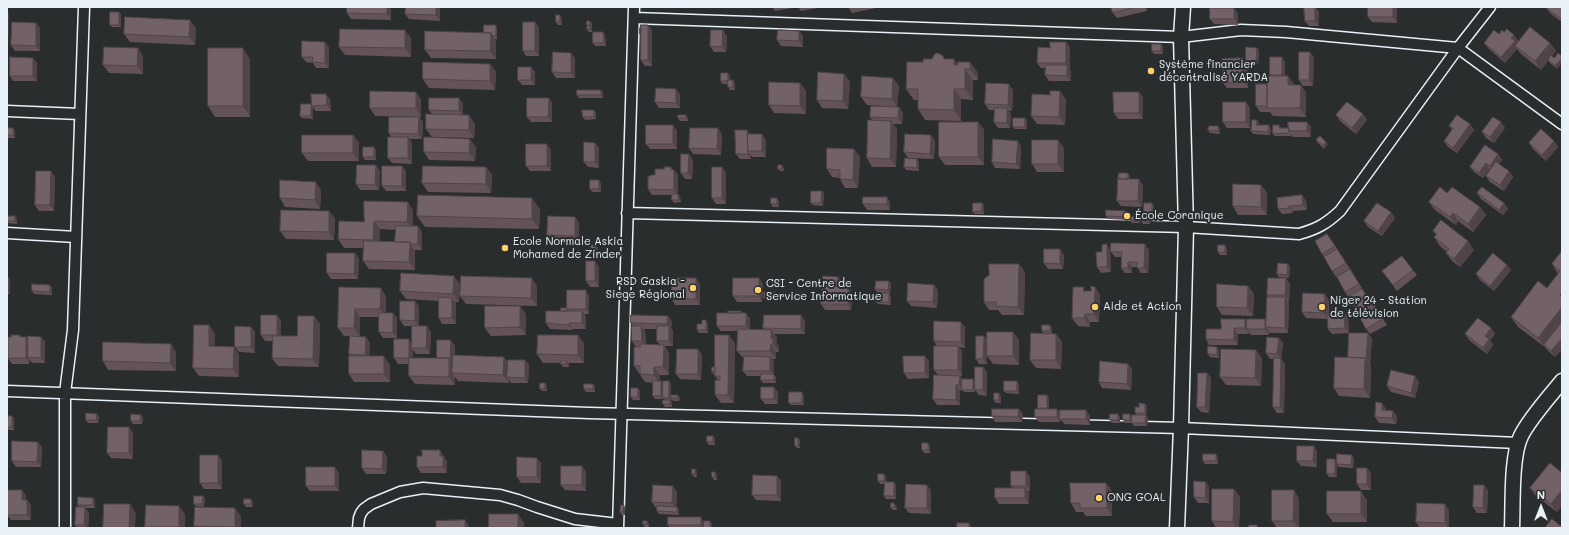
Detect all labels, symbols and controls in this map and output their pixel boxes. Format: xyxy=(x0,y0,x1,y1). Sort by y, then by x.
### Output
place label: Système financier décentralisé YARDA xyxy=(1159,58,1268,84)
marker: Système financier décentralisé YARDA xyxy=(1146,66,1156,76)
place label: École Coranique xyxy=(1135,209,1223,223)
marker: École Coranique xyxy=(1122,211,1132,221)
place label: Ecole Normale Askia Mohamed de Zinder xyxy=(513,235,623,261)
marker: Ecole Normale Askia Mohamed de Zinder xyxy=(500,243,510,253)
place label: RSD Gaskia - Siege Régional xyxy=(606,275,685,301)
place label: CSI - Centre de Service Informatique xyxy=(766,277,881,303)
marker: RSD Gaskia - Siege Régional xyxy=(688,283,698,293)
marker: CSI - Centre de Service Informatique xyxy=(753,285,763,295)
place label: Niger 24 - Station de télévision xyxy=(1330,294,1427,320)
place label: Aide et Action xyxy=(1103,300,1181,314)
marker: Aide et Action xyxy=(1090,302,1100,312)
marker: Niger 24 - Station de télévision xyxy=(1317,302,1327,312)
north arrow xyxy=(1521,487,1561,527)
text: N xyxy=(1537,487,1545,502)
place label: ONG GOAL xyxy=(1107,491,1166,505)
marker: ONG GOAL xyxy=(1094,493,1104,503)

